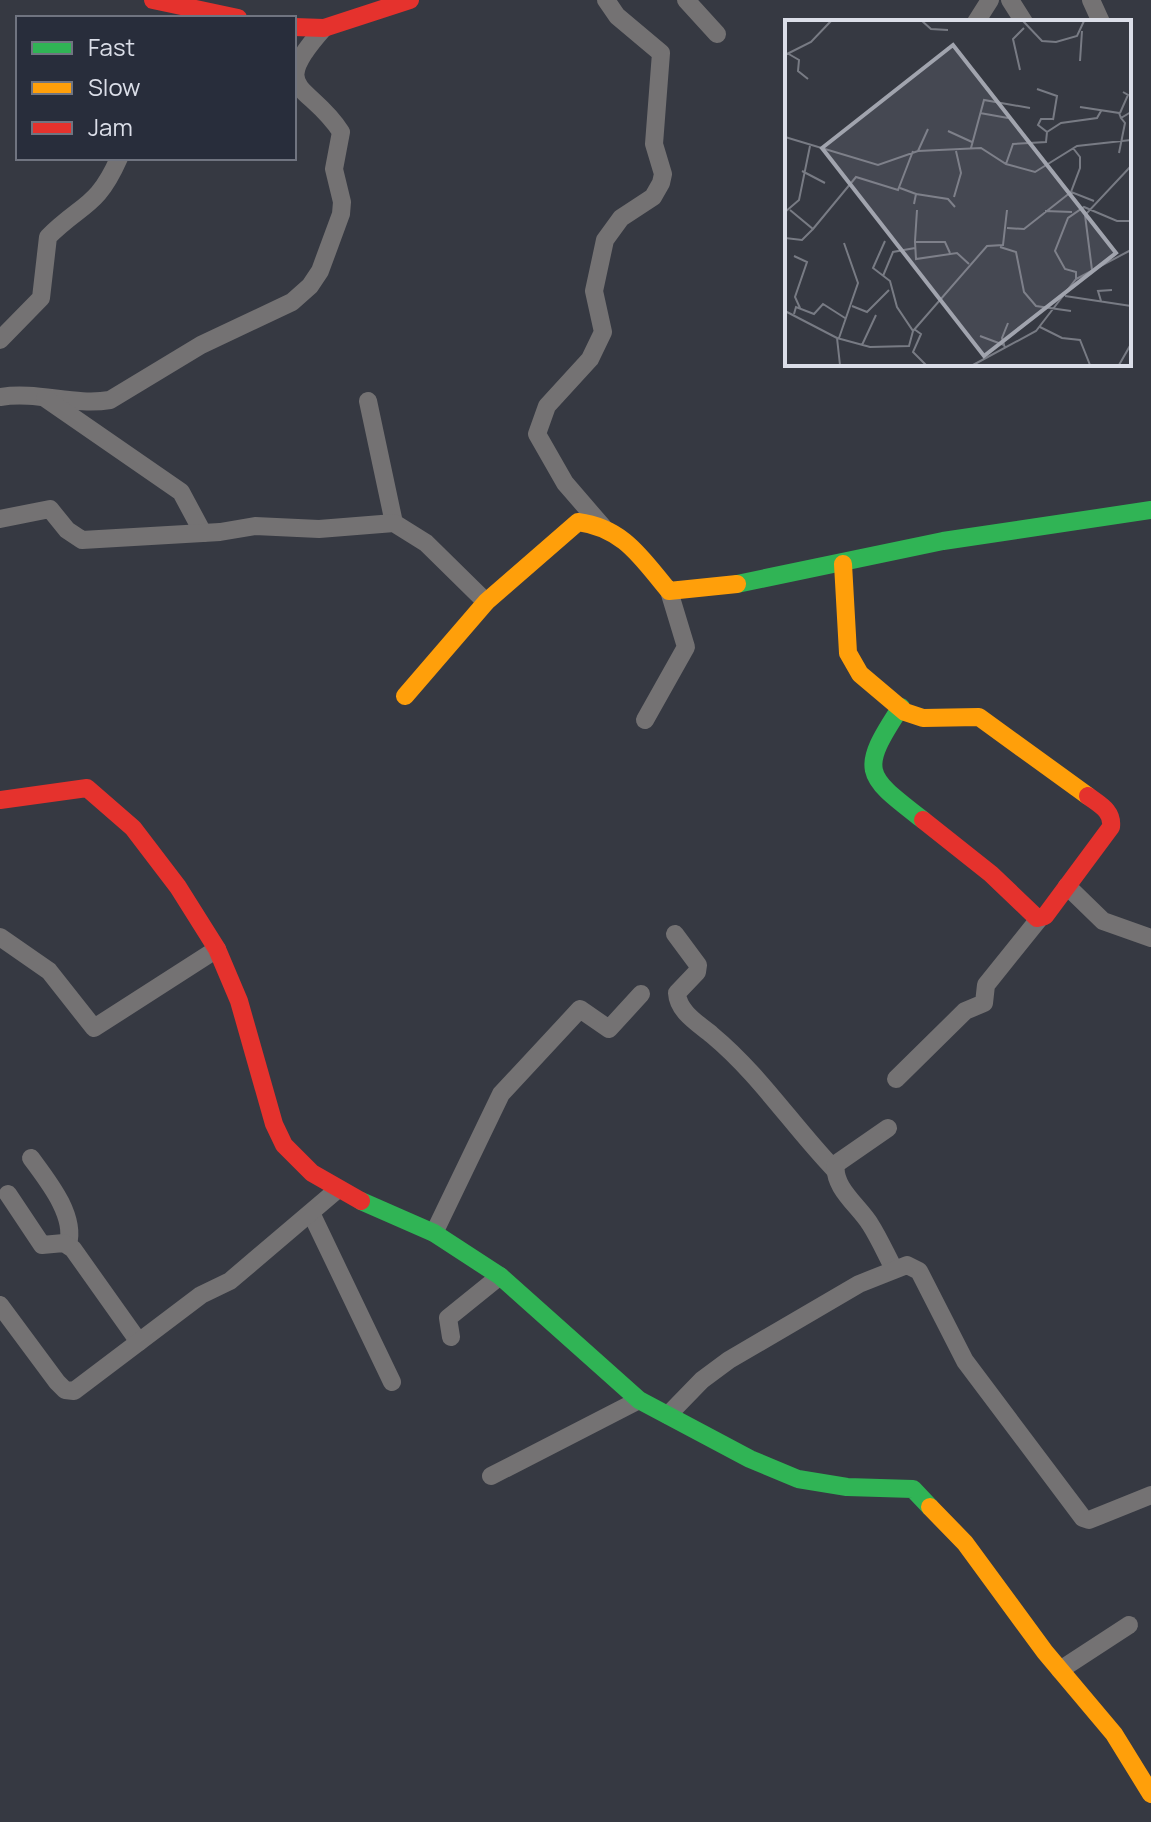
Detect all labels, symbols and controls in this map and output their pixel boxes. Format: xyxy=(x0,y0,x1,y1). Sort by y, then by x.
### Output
legend xyxy=(16,16,296,160)
inset map xyxy=(785,20,1131,366)
text: Fast xyxy=(88,30,135,63)
text: Slow xyxy=(88,70,141,103)
text: Jam xyxy=(88,110,133,143)

